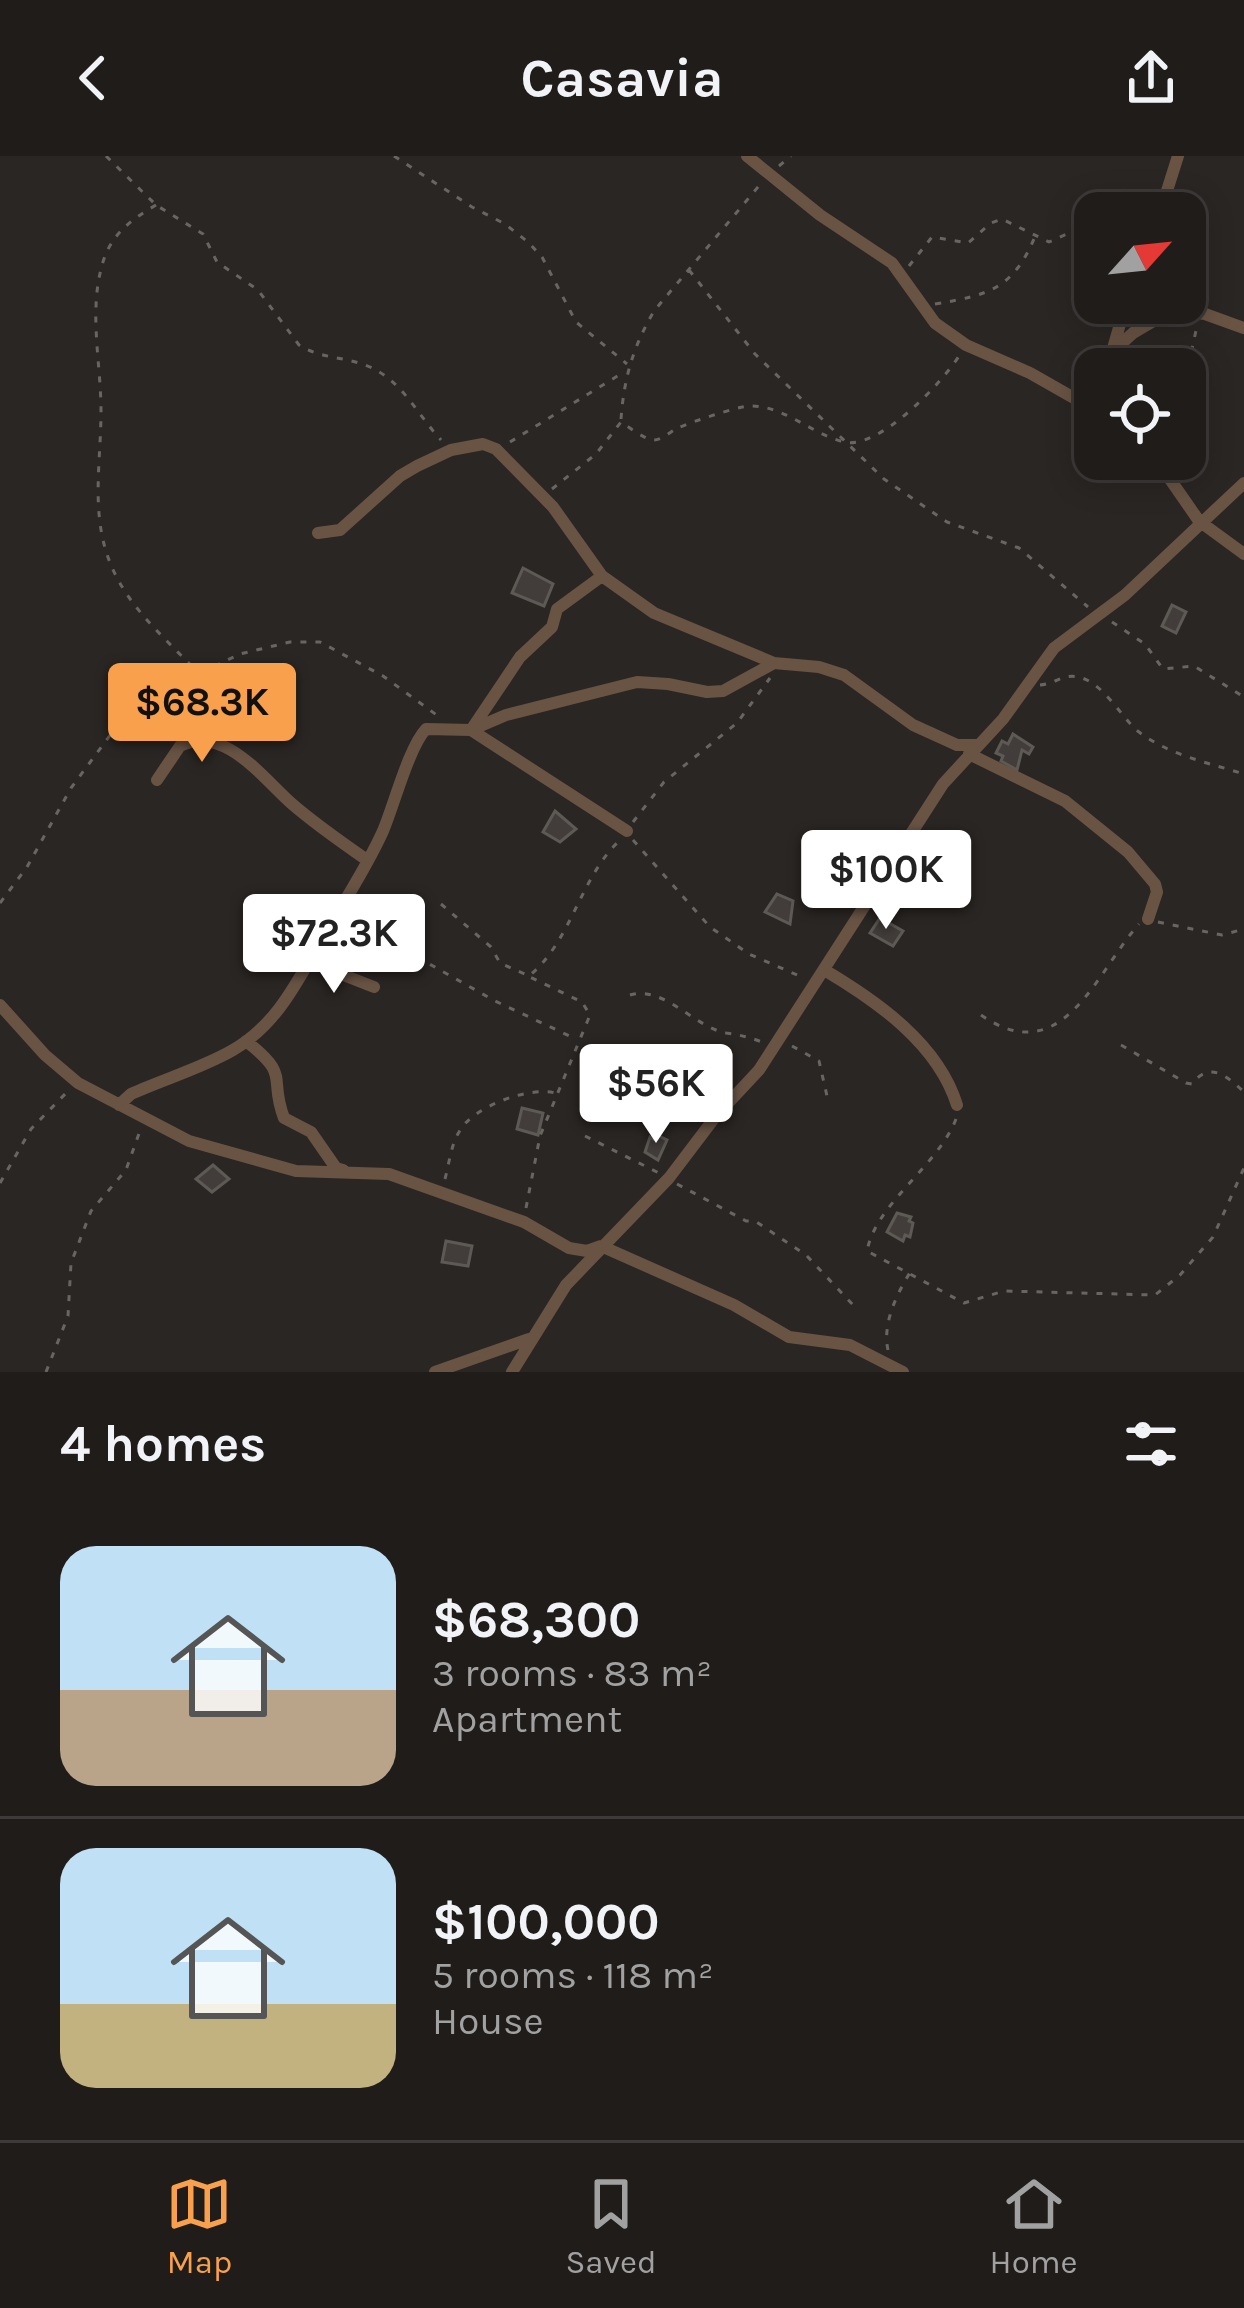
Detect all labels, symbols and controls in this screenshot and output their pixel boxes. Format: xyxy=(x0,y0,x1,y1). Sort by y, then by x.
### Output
icon: back xyxy=(60,45,126,111)
icon: share xyxy=(1118,45,1184,111)
text: Casavia xyxy=(520,46,724,110)
north arrow xyxy=(1074,192,1206,324)
map controls xyxy=(1074,192,1206,480)
button: locate xyxy=(1074,348,1206,480)
pin: $68.3K xyxy=(104,663,300,765)
text: $68.3K xyxy=(135,679,269,725)
pin: $100K xyxy=(802,830,970,932)
text: $100K xyxy=(828,846,944,892)
pin: $72.3K xyxy=(236,894,432,996)
text: $72.3K xyxy=(270,910,398,956)
pin: $56K xyxy=(585,1044,727,1146)
text: $56K xyxy=(607,1060,705,1106)
icon: filters xyxy=(1118,1411,1184,1477)
text: 4 homes xyxy=(60,1414,266,1474)
text: $68,300 xyxy=(432,1590,640,1650)
icon: home xyxy=(156,1594,300,1738)
text: 3 rooms · 83 m² xyxy=(432,1650,712,1696)
text: Apartment xyxy=(432,1696,622,1742)
text: $100,000 xyxy=(432,1892,660,1952)
icon: home xyxy=(156,1896,300,2040)
text: 5 rooms · 118 m² xyxy=(432,1952,714,1998)
text: House xyxy=(432,1998,544,2044)
tab: Map xyxy=(166,2171,232,2281)
tab: Saved xyxy=(565,2171,657,2281)
tab: Home xyxy=(990,2171,1078,2281)

